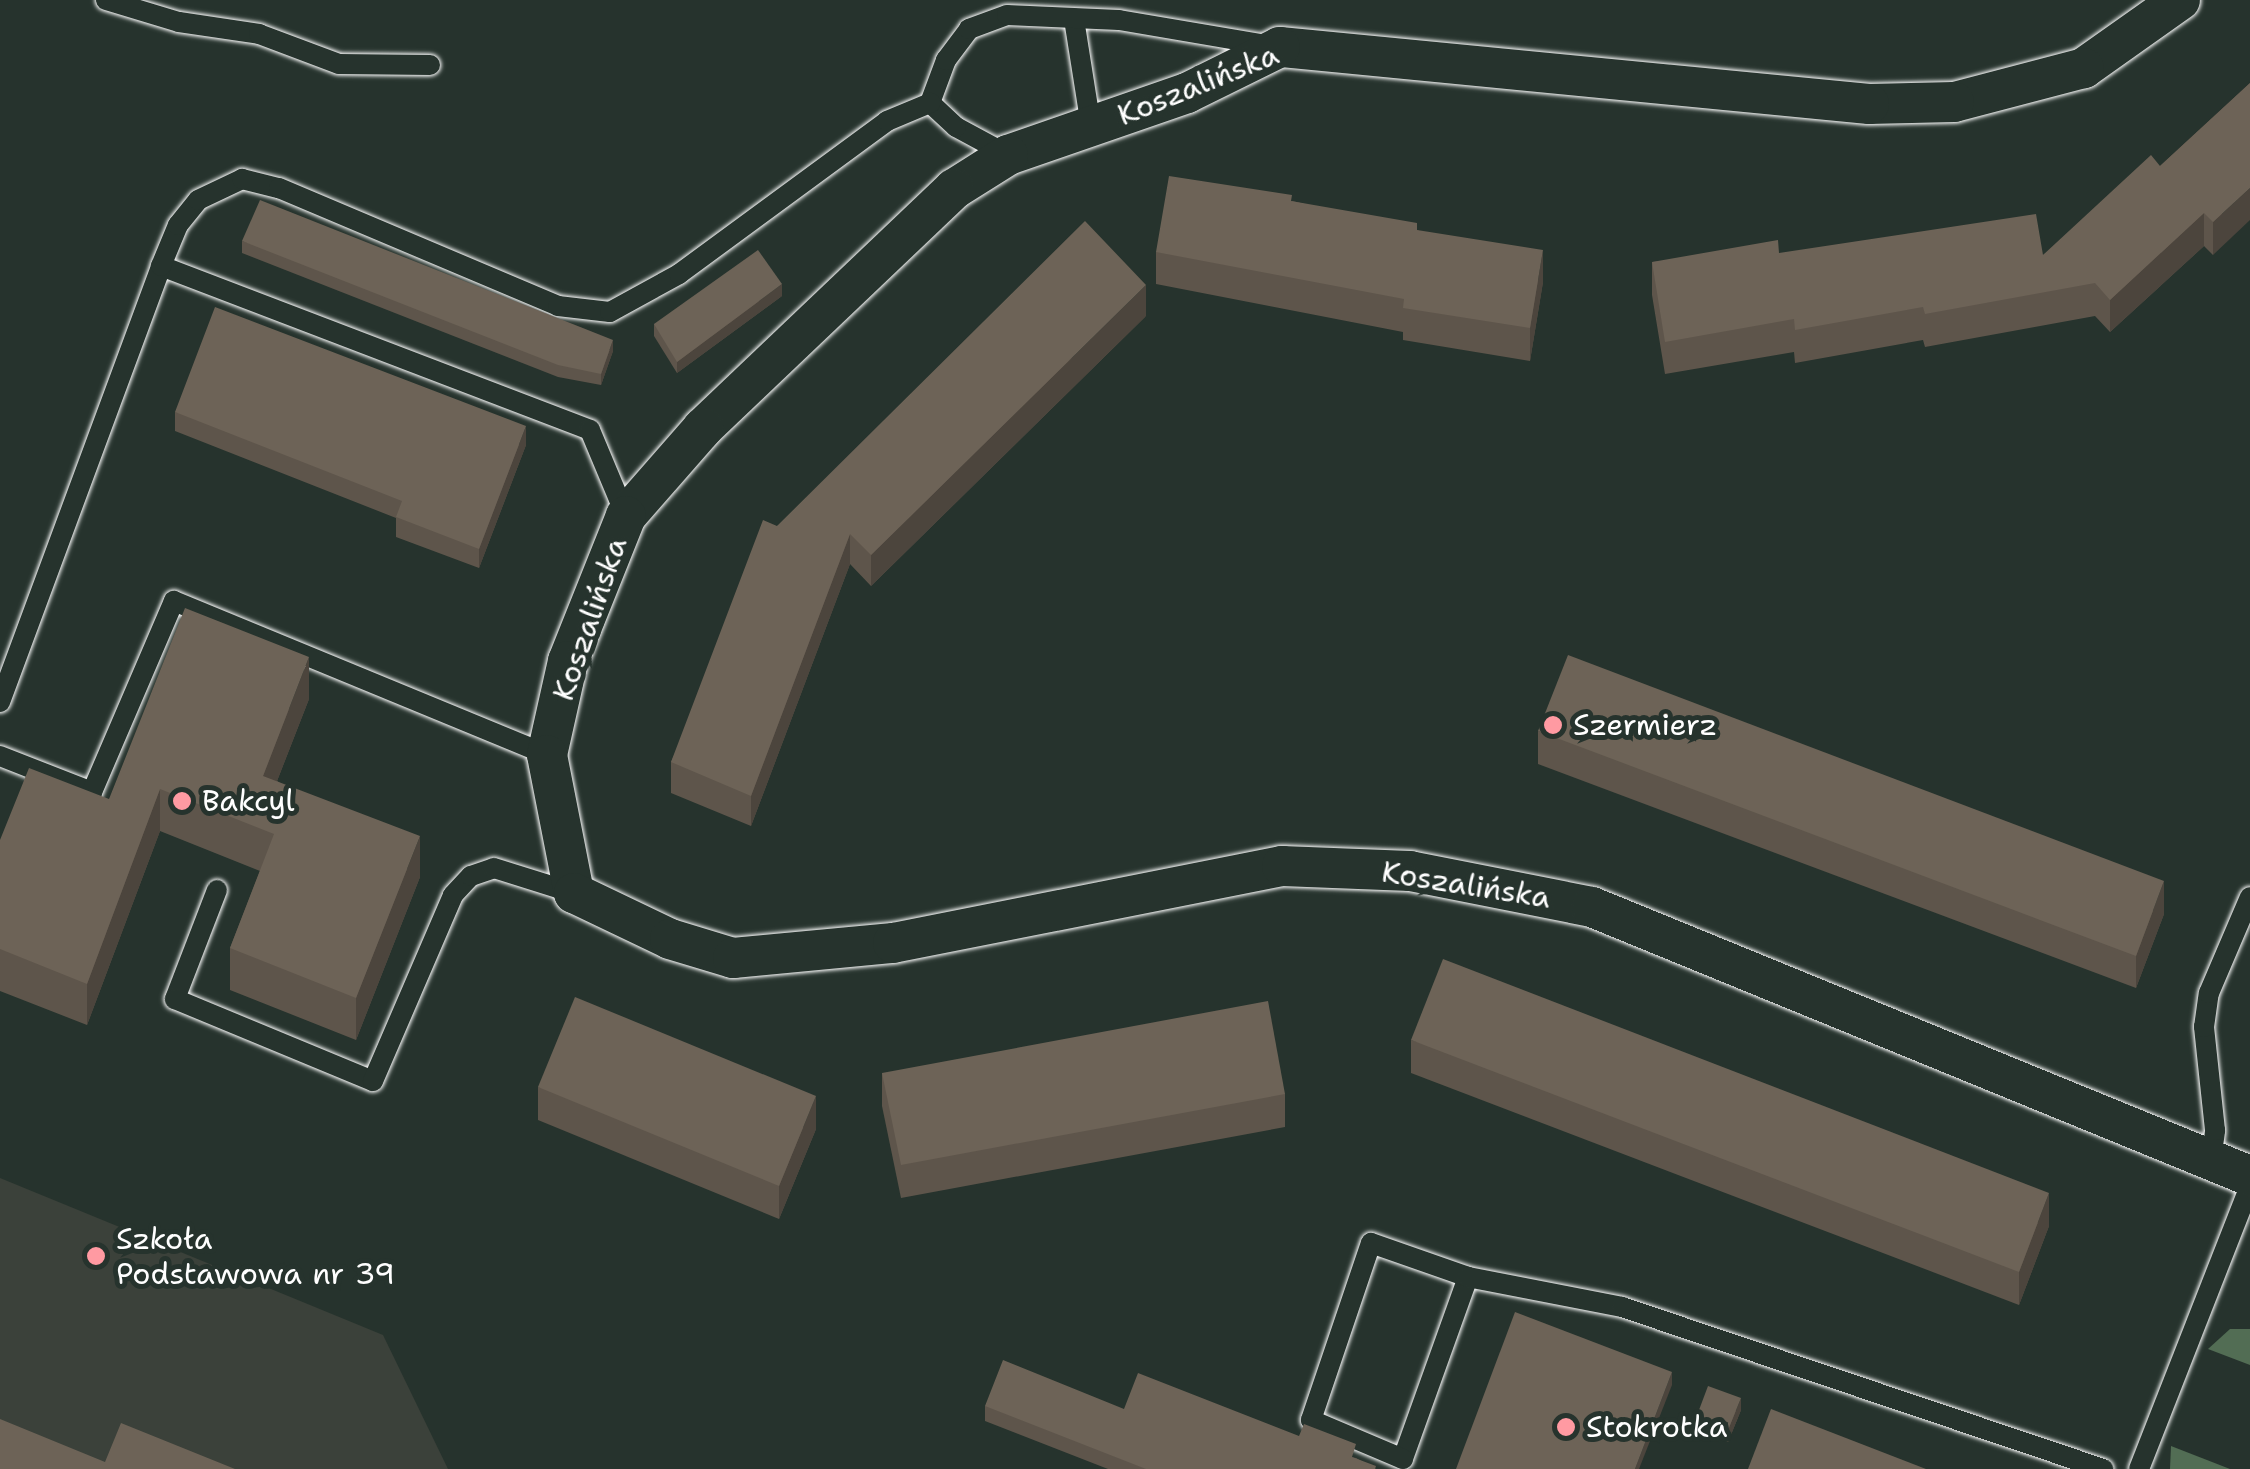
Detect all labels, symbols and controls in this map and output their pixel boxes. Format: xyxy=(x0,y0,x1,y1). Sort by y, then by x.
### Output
street label: Koszalińska xyxy=(1112,36,1284,134)
street label: Koszalińska xyxy=(545,533,635,705)
place label: Szermierz xyxy=(1573,707,1717,743)
marker: Szermierz xyxy=(1542,714,1564,736)
place label: Bakcyl xyxy=(202,783,295,819)
marker: Bakcyl xyxy=(171,790,193,812)
street label: Koszalińska xyxy=(1379,854,1553,916)
place label: Szkoła Podstawowa nr 39 xyxy=(116,1221,395,1292)
marker: Szkoła Podstawowa nr 39 xyxy=(85,1245,107,1267)
place label: Stokrotka xyxy=(1586,1409,1727,1445)
marker: Stokrotka xyxy=(1555,1416,1577,1438)

